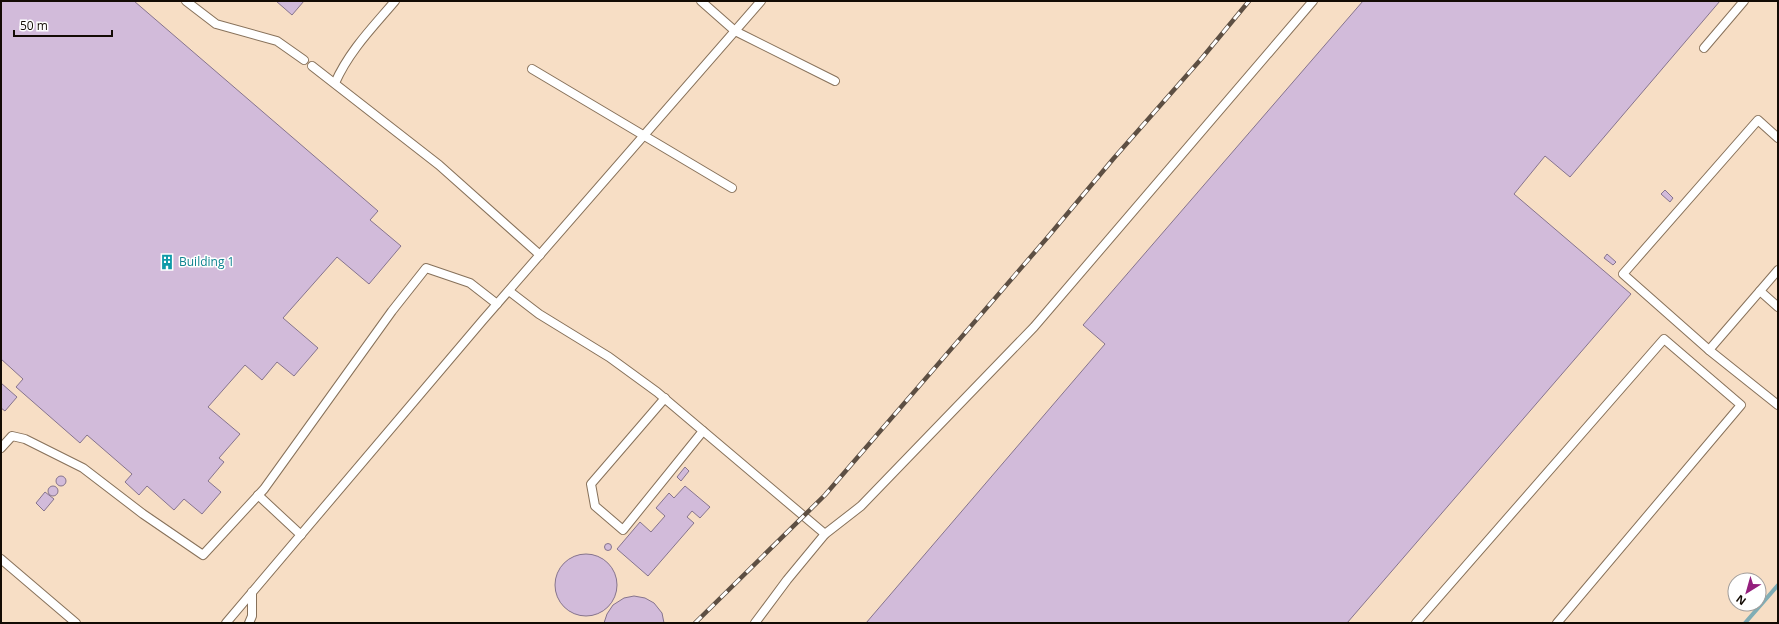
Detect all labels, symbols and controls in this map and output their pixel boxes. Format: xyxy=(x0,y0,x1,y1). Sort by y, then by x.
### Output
scale bar xyxy=(14,12,112,38)
text: 50 m xyxy=(20,17,48,34)
building icon: Building 1 xyxy=(158,253,176,271)
place label: Building 1 xyxy=(179,253,234,270)
north arrow xyxy=(1727,572,1767,612)
text: N xyxy=(1733,592,1749,609)

